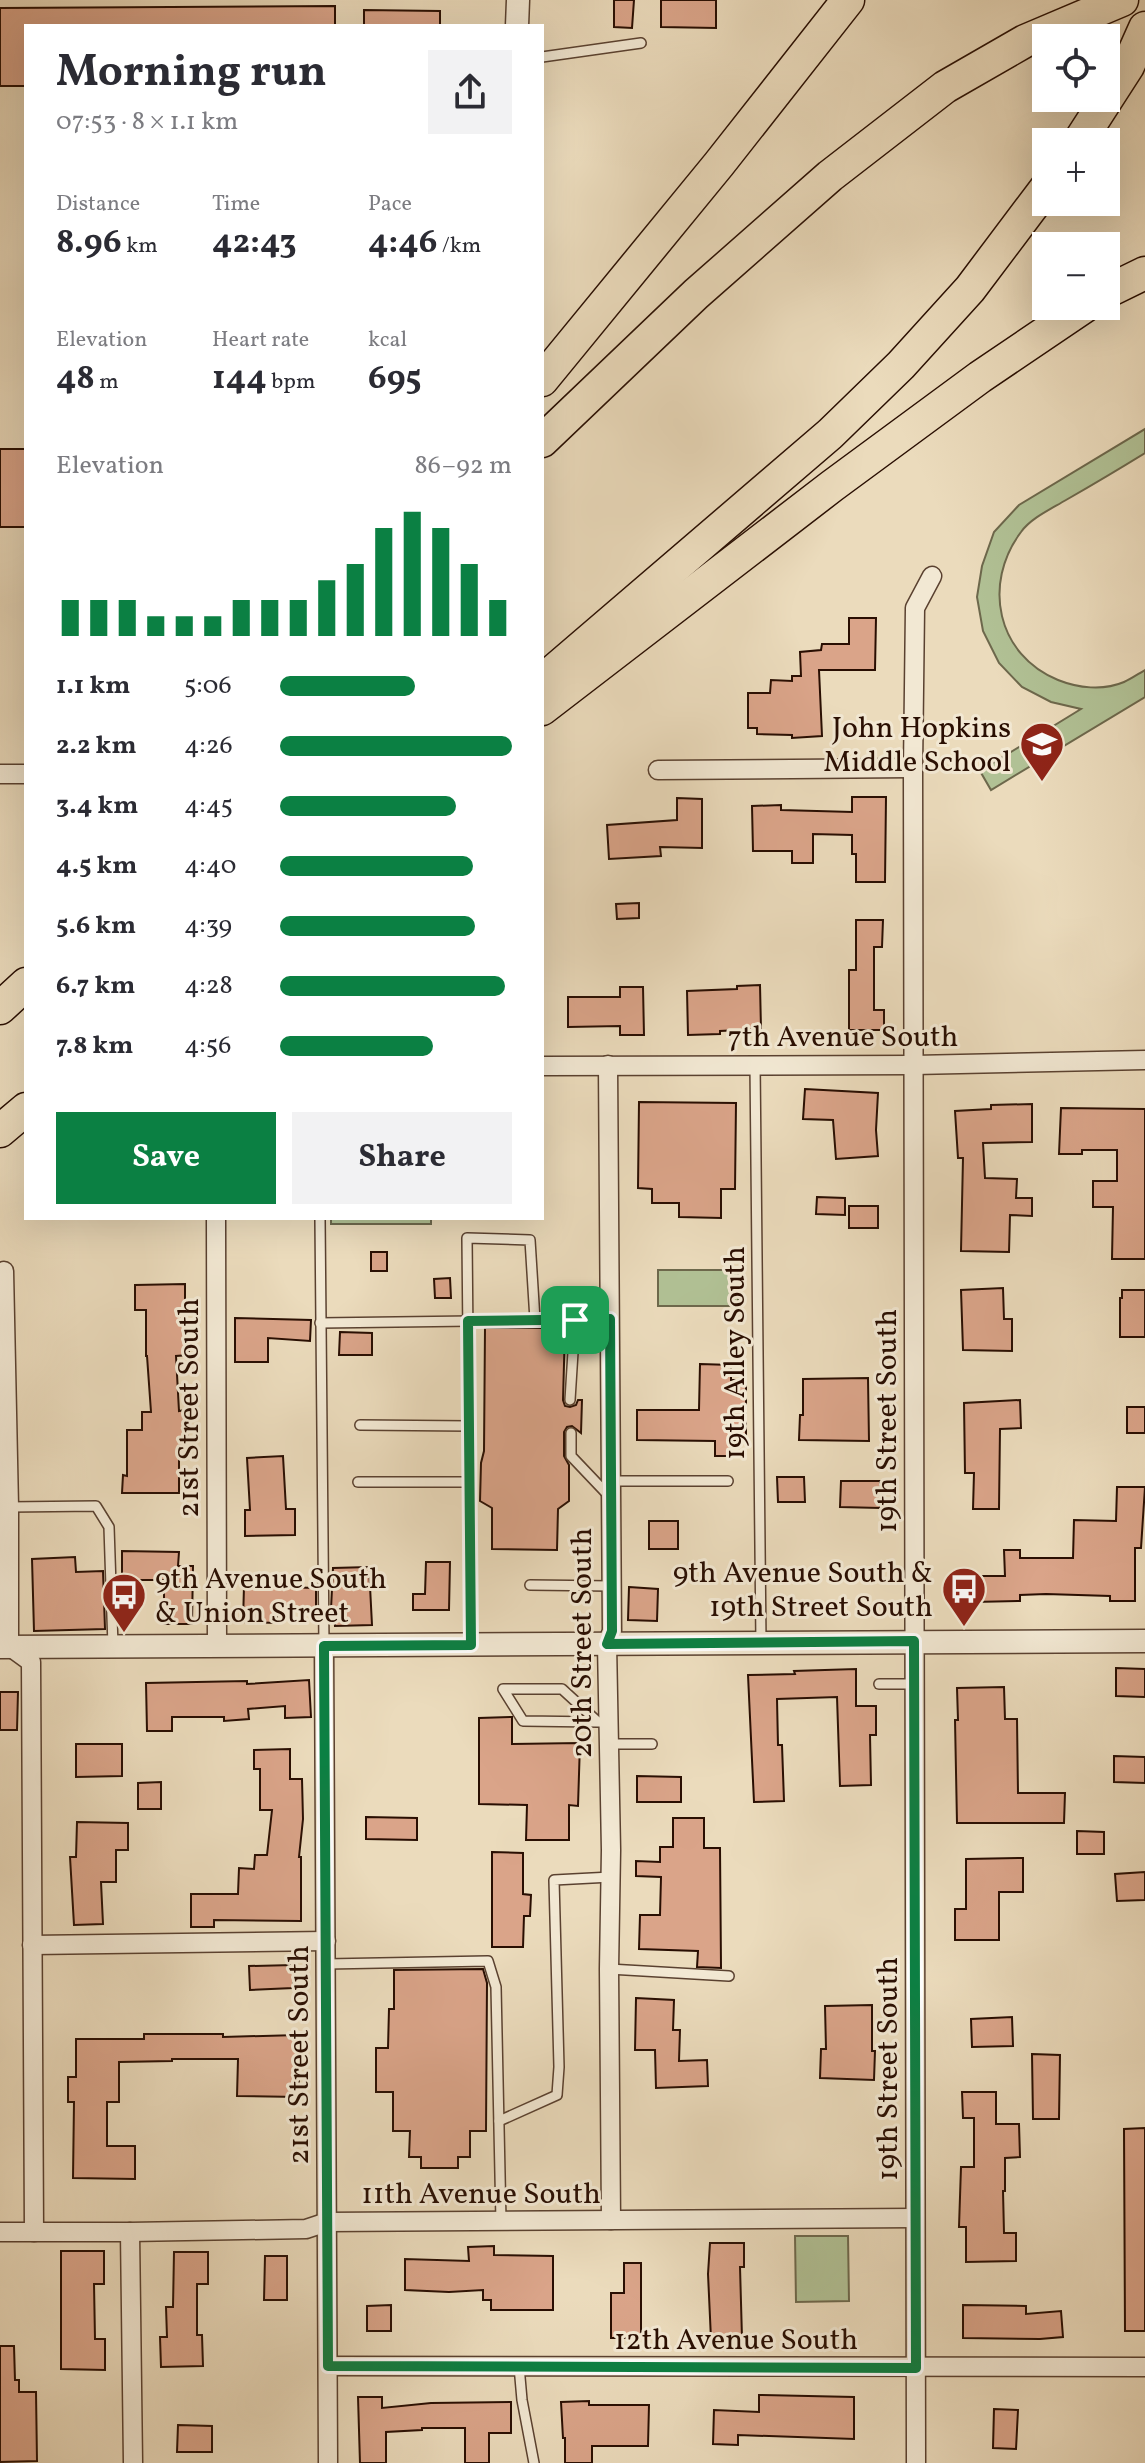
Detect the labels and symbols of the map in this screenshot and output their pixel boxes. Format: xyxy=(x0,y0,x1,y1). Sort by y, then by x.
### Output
place label: John Hopkins Middle School xyxy=(823,708,1011,784)
school or university icon: John Hopkins Middle School xyxy=(1018,720,1066,783)
street label: 7th Avenue South xyxy=(728,1017,958,1059)
street label: 19th Alley South xyxy=(715,1246,757,1460)
pin xyxy=(541,1286,609,1354)
street label: 21st Street South xyxy=(169,1298,211,1518)
street label: 19th Street South xyxy=(867,1309,909,1533)
street label: 20th Street South xyxy=(562,1528,604,1758)
place label: 9th Avenue South & 19th Street South xyxy=(673,1553,933,1629)
place label: 9th Avenue South & Union Street xyxy=(155,1559,387,1635)
bus stop icon: 9th Avenue South & 19th Street South xyxy=(940,1565,988,1628)
bus stop icon: 9th Avenue South & Union Street xyxy=(100,1571,148,1634)
street label: 21st Street South xyxy=(279,1945,321,2165)
street label: 19th Street South xyxy=(868,1957,910,2181)
street label: 11th Avenue South xyxy=(361,2174,601,2216)
street label: 12th Avenue South xyxy=(614,2320,858,2362)

